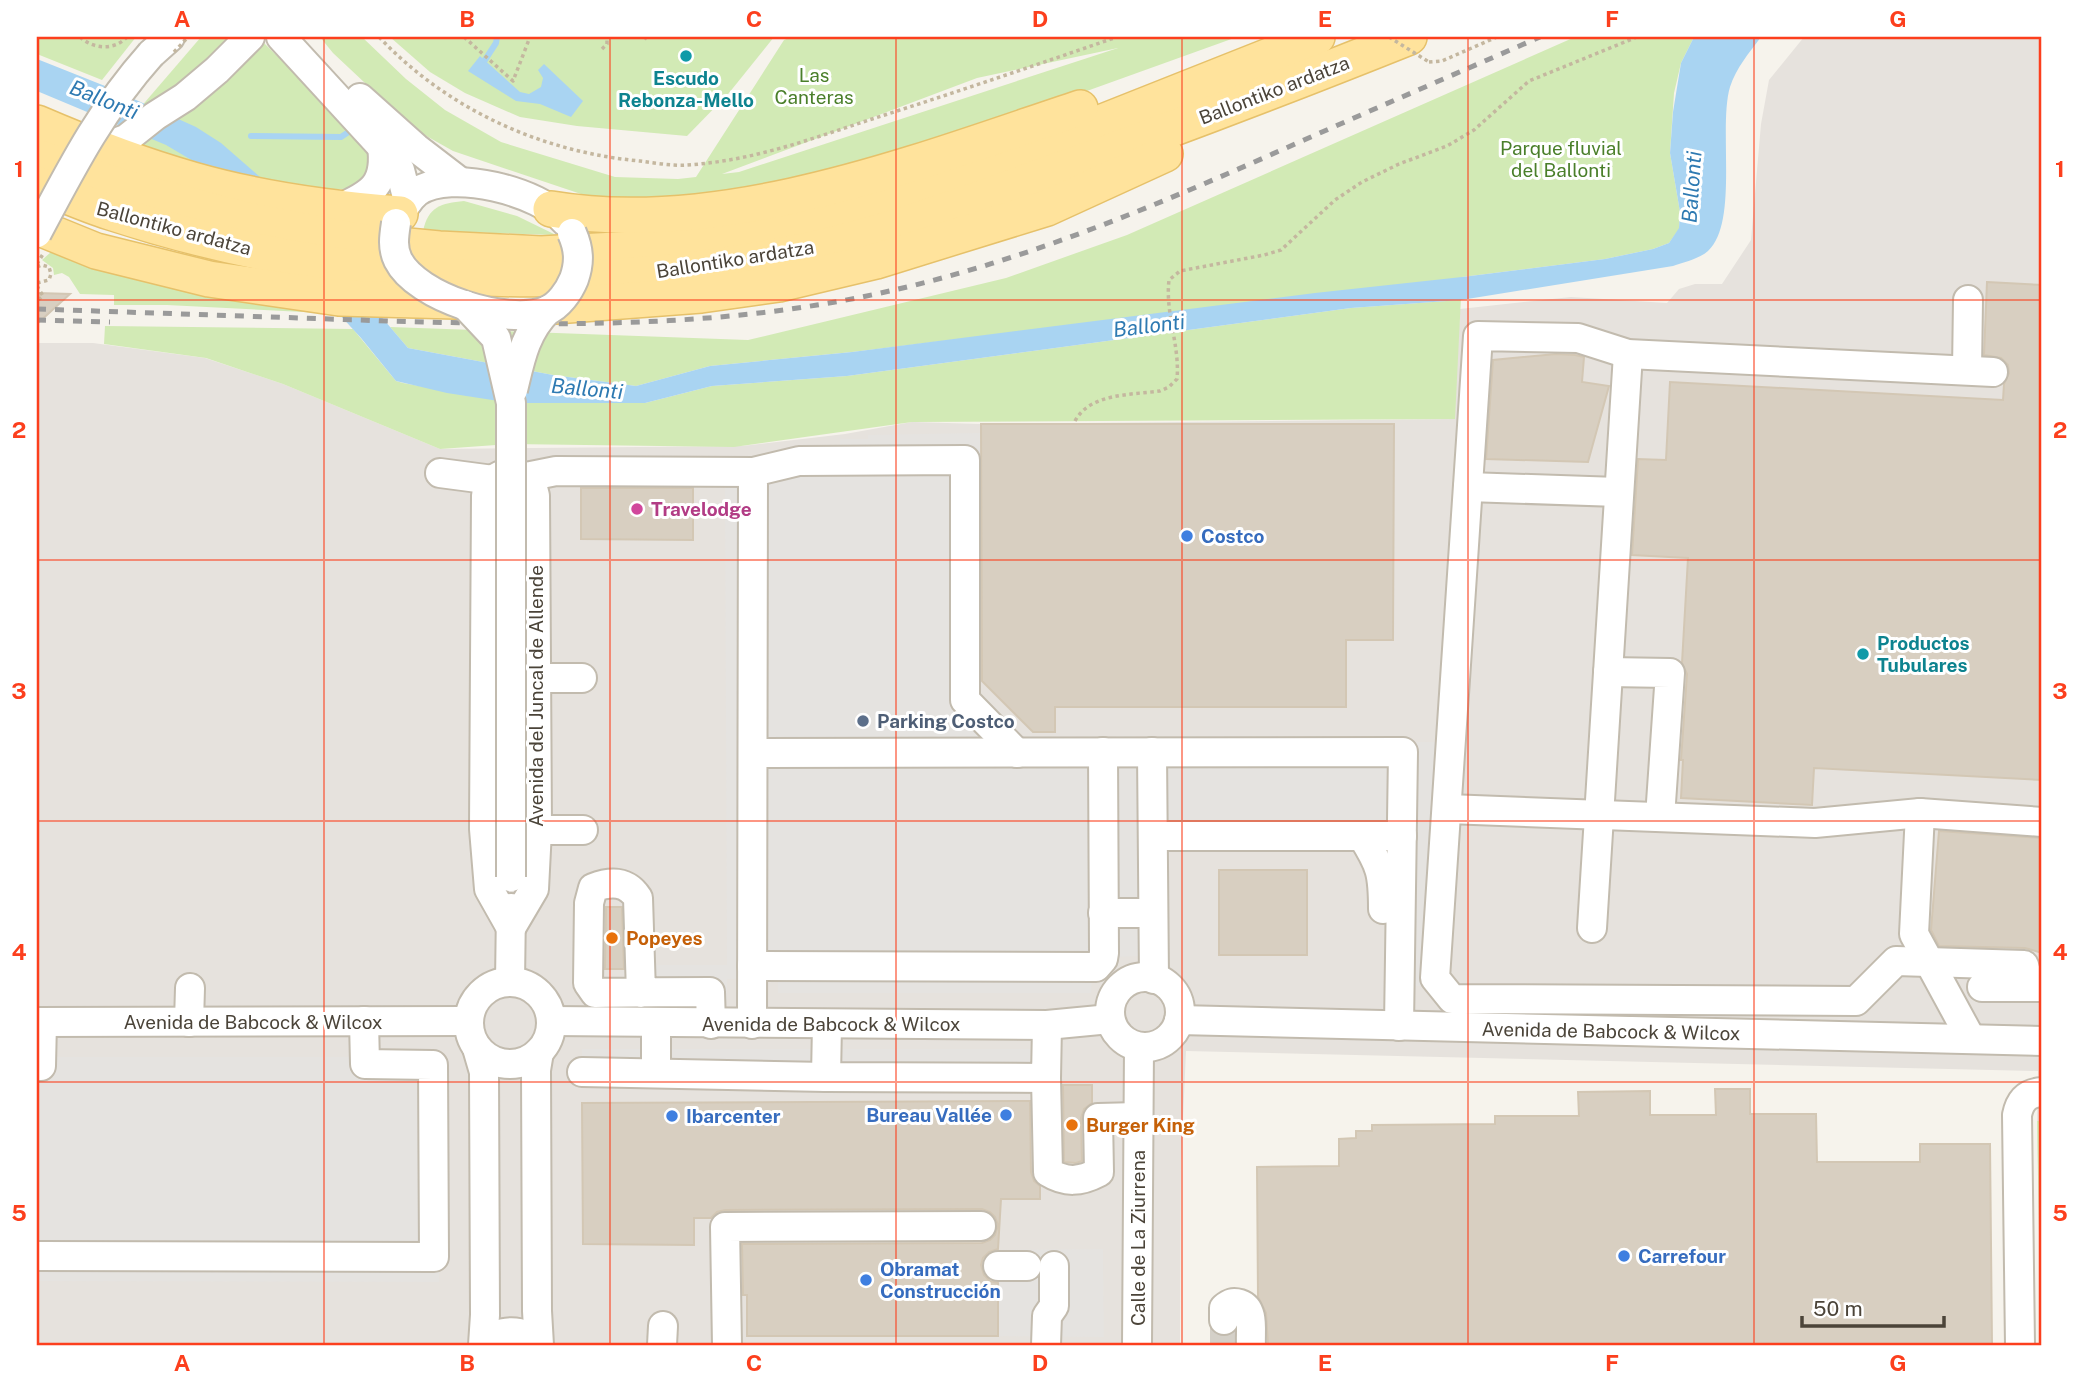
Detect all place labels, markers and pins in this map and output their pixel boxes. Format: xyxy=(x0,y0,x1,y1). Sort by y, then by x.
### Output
marker: Escudo Rebonza-Mello xyxy=(678,48,694,64)
place label: Escudo Rebonza-Mello xyxy=(618,67,754,111)
place label: Travelodge xyxy=(651,498,752,520)
marker: Travelodge xyxy=(629,501,645,517)
place label: Costco xyxy=(1201,525,1264,547)
marker: Costco xyxy=(1179,528,1195,544)
place label: Productos Tubulares xyxy=(1877,632,1970,676)
marker: Productos Tubulares xyxy=(1855,646,1871,662)
place label: Parking Costco xyxy=(877,710,1015,732)
marker: Parking Costco xyxy=(855,713,871,729)
place label: Popeyes xyxy=(626,927,703,949)
marker: Popeyes xyxy=(604,930,620,946)
place label: Bureau Vallée xyxy=(866,1104,992,1126)
place label: Ibarcenter xyxy=(686,1105,781,1127)
marker: Bureau Vallée xyxy=(998,1107,1014,1123)
marker: Ibarcenter xyxy=(664,1108,680,1124)
place label: Burger King xyxy=(1086,1114,1195,1136)
marker: Burger King xyxy=(1064,1117,1080,1133)
place label: Carrefour xyxy=(1638,1245,1726,1267)
marker: Carrefour xyxy=(1616,1248,1632,1264)
place label: Obramat Construcción xyxy=(880,1258,1001,1302)
marker: Obramat Construcción xyxy=(858,1272,874,1288)

